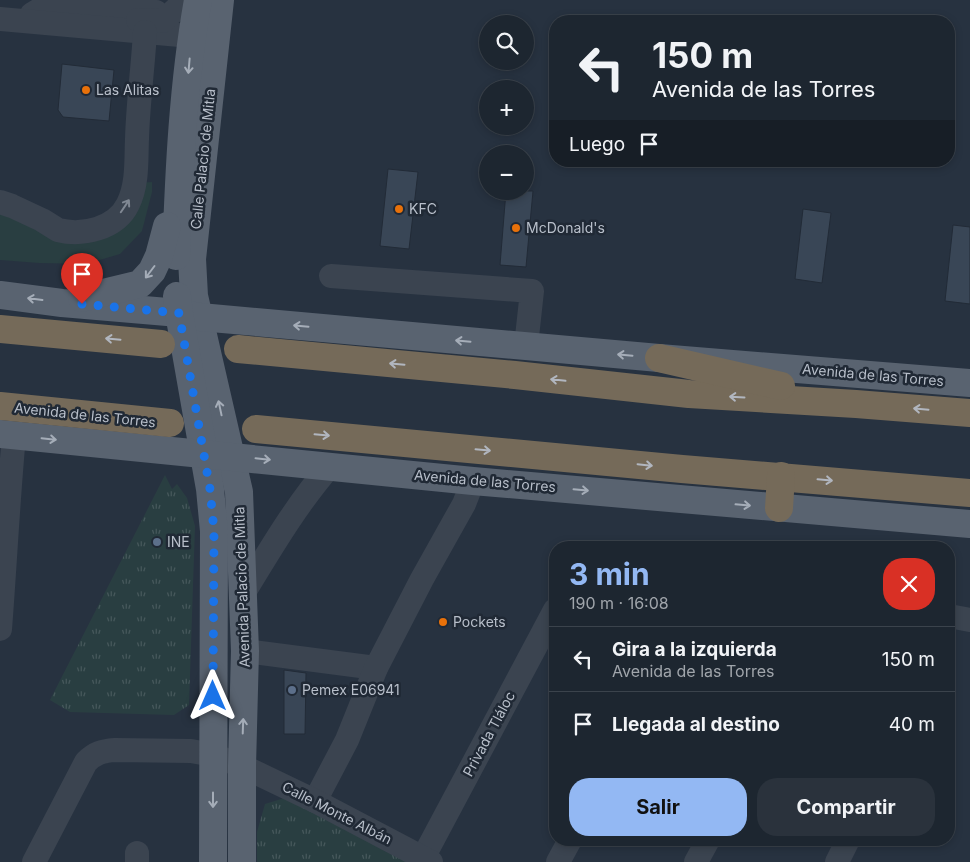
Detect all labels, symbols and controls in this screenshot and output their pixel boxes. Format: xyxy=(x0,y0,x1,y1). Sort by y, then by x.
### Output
map controls xyxy=(479,15,534,200)
button: search xyxy=(479,15,534,70)
text: 150 m xyxy=(652,34,753,76)
icon: left xyxy=(569,35,634,100)
one-way arrow xyxy=(184,57,194,73)
text: Avenida de las Torres xyxy=(652,76,875,102)
button: + xyxy=(479,80,534,135)
place label: Las Alitas xyxy=(96,81,159,98)
marker: Las Alitas xyxy=(80,84,92,96)
street label: Calle Palacio de Mitla xyxy=(187,88,218,230)
icon: arrive xyxy=(635,130,663,158)
text: Luego xyxy=(569,133,625,156)
button: − xyxy=(479,145,534,200)
one-way arrow xyxy=(120,199,130,213)
place label: KFC xyxy=(409,200,437,217)
marker: KFC xyxy=(393,203,405,215)
place label: McDonald's xyxy=(526,219,605,236)
marker: McDonald's xyxy=(510,222,522,234)
pin xyxy=(61,253,103,304)
icon: arrive xyxy=(68,260,96,288)
one-way arrow xyxy=(144,265,155,278)
one-way arrow xyxy=(27,294,43,304)
one-way arrow xyxy=(293,321,309,331)
one-way arrow xyxy=(105,334,121,344)
one-way arrow xyxy=(455,336,471,346)
one-way arrow xyxy=(617,350,633,360)
one-way arrow xyxy=(389,359,405,369)
street label: Avenida de las Torres xyxy=(801,360,945,389)
one-way arrow xyxy=(551,375,567,385)
one-way arrow xyxy=(730,392,746,401)
street label: Avenida de las Torres xyxy=(13,399,157,430)
one-way arrow xyxy=(215,401,224,417)
one-way arrow xyxy=(914,404,930,414)
one-way arrow xyxy=(313,430,329,440)
one-way arrow xyxy=(40,434,56,444)
one-way arrow xyxy=(475,445,491,455)
one-way arrow xyxy=(254,454,270,464)
one-way arrow xyxy=(637,460,653,470)
street label: Avenida de las Torres xyxy=(413,466,557,495)
one-way arrow xyxy=(816,475,832,485)
one-way arrow xyxy=(573,485,589,495)
one-way arrow xyxy=(735,500,751,509)
street label: Avenida Palacio de Mitla xyxy=(230,506,253,668)
place label: INE xyxy=(167,533,190,550)
marker: INE xyxy=(151,536,163,548)
text: 3 min xyxy=(569,556,650,592)
button: close xyxy=(883,558,935,610)
text: 190 m · 16:08 xyxy=(569,593,669,613)
place label: Pockets xyxy=(453,613,506,630)
marker: Pockets xyxy=(437,616,449,628)
text: Gira a la izquierda xyxy=(612,638,777,661)
icon: left xyxy=(569,645,597,673)
text: 150 m xyxy=(882,648,935,671)
text: Avenida de las Torres xyxy=(612,661,774,681)
position arrow xyxy=(186,669,238,721)
place label: Pemex E06941 xyxy=(302,681,400,698)
marker: Pemex E06941 xyxy=(286,684,298,696)
street label: Privada Tláloc xyxy=(459,688,518,779)
icon: arrive xyxy=(569,710,597,738)
text: Llegada al destino xyxy=(612,713,780,736)
text: 40 m xyxy=(889,713,935,736)
one-way arrow xyxy=(238,718,248,734)
street label: Calle Monte Albán xyxy=(280,778,395,848)
button: Salir xyxy=(569,778,747,836)
button: Compartir xyxy=(757,778,935,836)
one-way arrow xyxy=(208,791,218,807)

